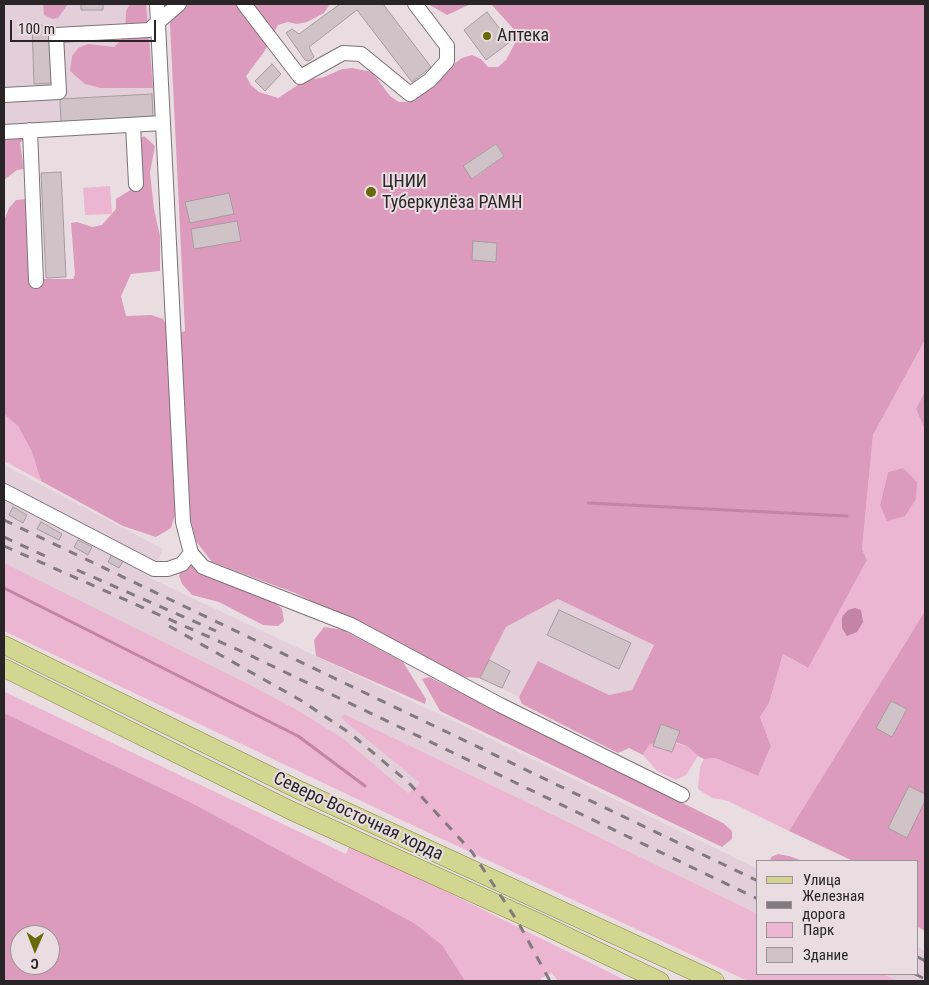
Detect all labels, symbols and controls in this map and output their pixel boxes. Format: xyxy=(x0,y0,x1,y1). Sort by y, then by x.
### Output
scale bar xyxy=(12,10,159,42)
text: 100 m xyxy=(18,20,55,38)
place label: Аптека xyxy=(497,25,549,47)
marker: Аптека xyxy=(481,30,493,42)
place label: ЦНИИ Туберкулёза РАМН xyxy=(382,171,522,213)
marker: ЦНИИ Туберкулёза РАМН xyxy=(364,185,378,199)
street label: Северо-Восточная хорда xyxy=(270,768,446,866)
legend xyxy=(756,860,919,975)
text: Улица xyxy=(803,871,841,889)
text: Железная дорога xyxy=(802,887,864,923)
text: Парк xyxy=(803,921,834,939)
north arrow xyxy=(10,925,60,975)
text: Здание xyxy=(803,946,848,964)
text: С xyxy=(31,956,39,972)

